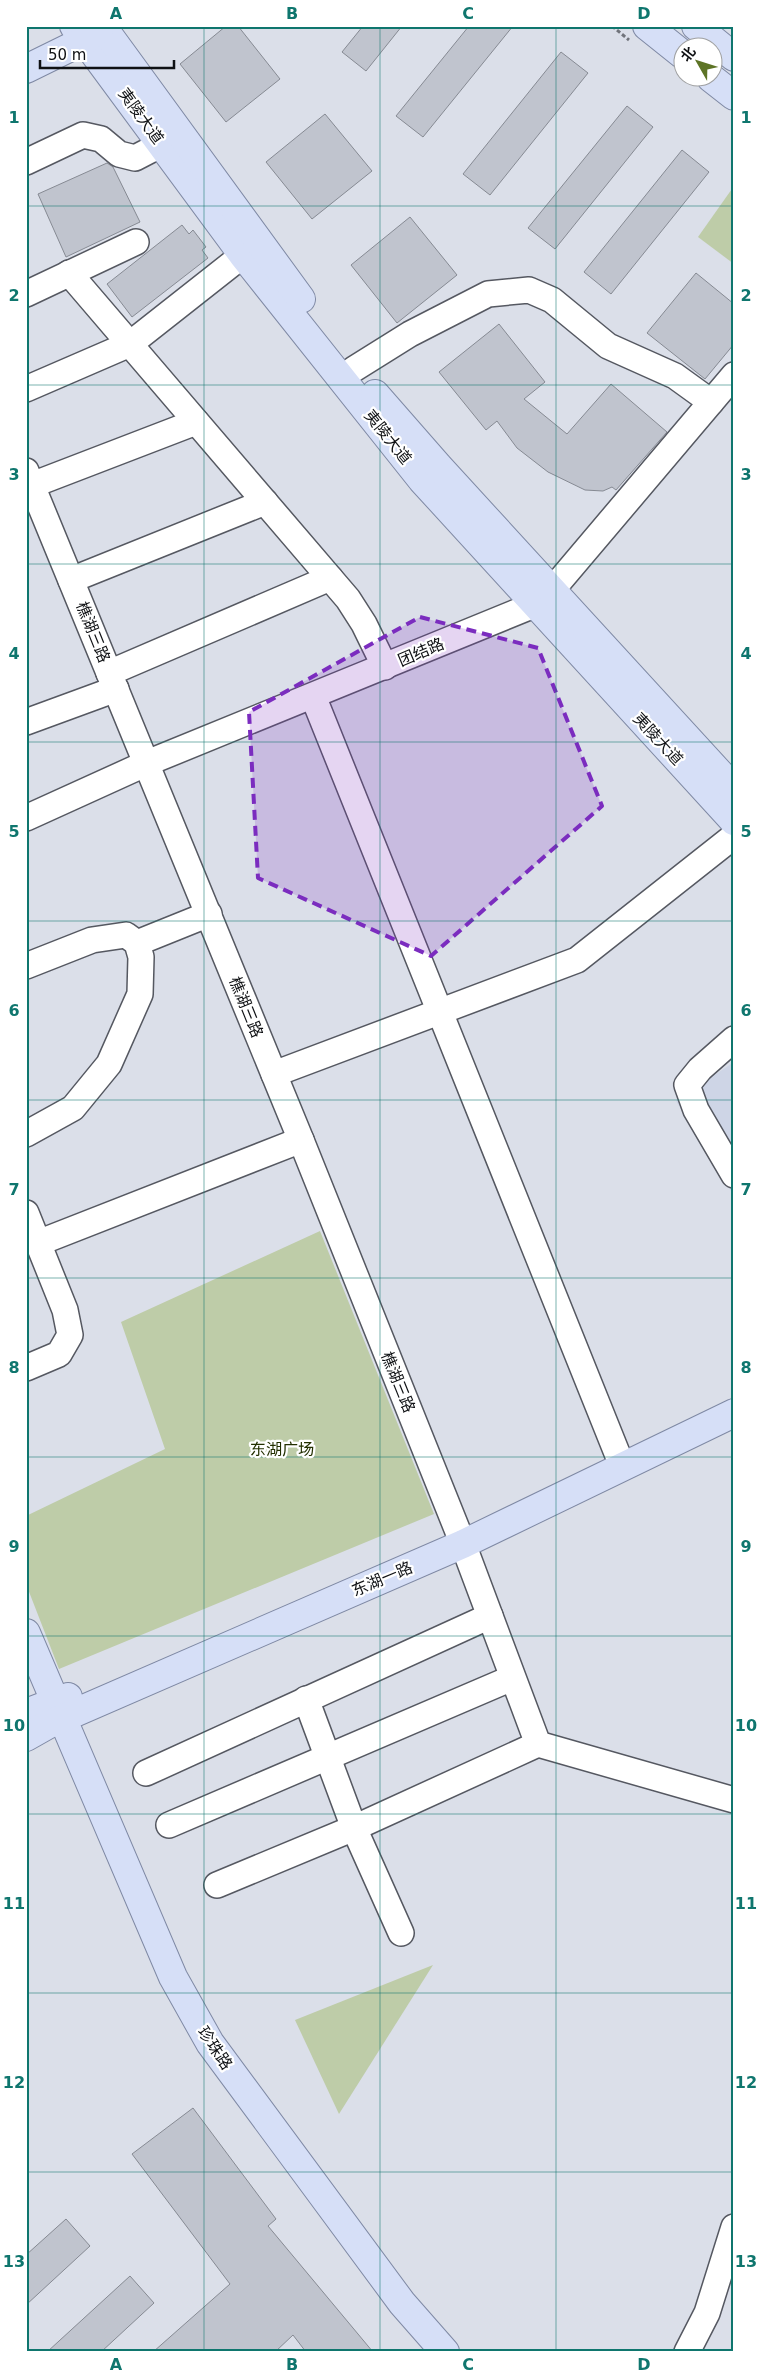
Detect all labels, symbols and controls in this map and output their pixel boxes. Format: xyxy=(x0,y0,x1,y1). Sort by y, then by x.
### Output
text: A xyxy=(110,4,123,23)
text: B xyxy=(286,4,298,23)
text: C xyxy=(462,4,474,23)
text: D xyxy=(637,4,651,23)
scale bar xyxy=(40,38,174,70)
north arrow xyxy=(672,38,722,88)
text: 北 xyxy=(677,43,699,64)
text: 50 m xyxy=(48,46,86,64)
street label: 夷陵大道 xyxy=(115,85,167,147)
text: 1 xyxy=(8,108,20,127)
text: 1 xyxy=(740,108,752,127)
text: 2 xyxy=(8,286,20,305)
text: 2 xyxy=(740,286,752,305)
street label: 夷陵大道 xyxy=(360,406,416,468)
text: 3 xyxy=(8,465,20,484)
text: 3 xyxy=(740,465,752,484)
street label: 樵湖三路 xyxy=(72,599,114,665)
street label: 团结路 xyxy=(395,634,447,670)
text: 4 xyxy=(8,644,20,663)
text: 4 xyxy=(740,644,752,663)
street label: 夷陵大道 xyxy=(629,709,687,769)
text: 5 xyxy=(8,822,20,841)
text: 5 xyxy=(740,822,752,841)
street label: 樵湖三路 xyxy=(225,974,267,1040)
text: 6 xyxy=(8,1001,20,1020)
text: 6 xyxy=(740,1001,752,1020)
text: 7 xyxy=(8,1180,20,1199)
text: 7 xyxy=(740,1180,752,1199)
street label: 樵湖三路 xyxy=(377,1349,419,1415)
text: 8 xyxy=(8,1358,20,1377)
text: 8 xyxy=(740,1358,752,1377)
park label: 东湖广场 xyxy=(250,1440,314,1459)
text: 9 xyxy=(8,1537,20,1556)
text: 9 xyxy=(740,1537,752,1556)
street label: 东湖一路 xyxy=(349,1558,415,1600)
text: 10 xyxy=(3,1716,25,1735)
text: 10 xyxy=(735,1716,757,1735)
text: 11 xyxy=(3,1894,25,1913)
text: 11 xyxy=(735,1894,757,1913)
street label: 珍珠路 xyxy=(194,2023,236,2073)
text: 12 xyxy=(3,2073,25,2092)
text: 12 xyxy=(735,2073,757,2092)
text: 13 xyxy=(3,2252,25,2271)
text: 13 xyxy=(735,2252,757,2271)
text: A xyxy=(110,2355,123,2374)
text: B xyxy=(286,2355,298,2374)
text: C xyxy=(462,2355,474,2374)
text: D xyxy=(637,2355,651,2374)

